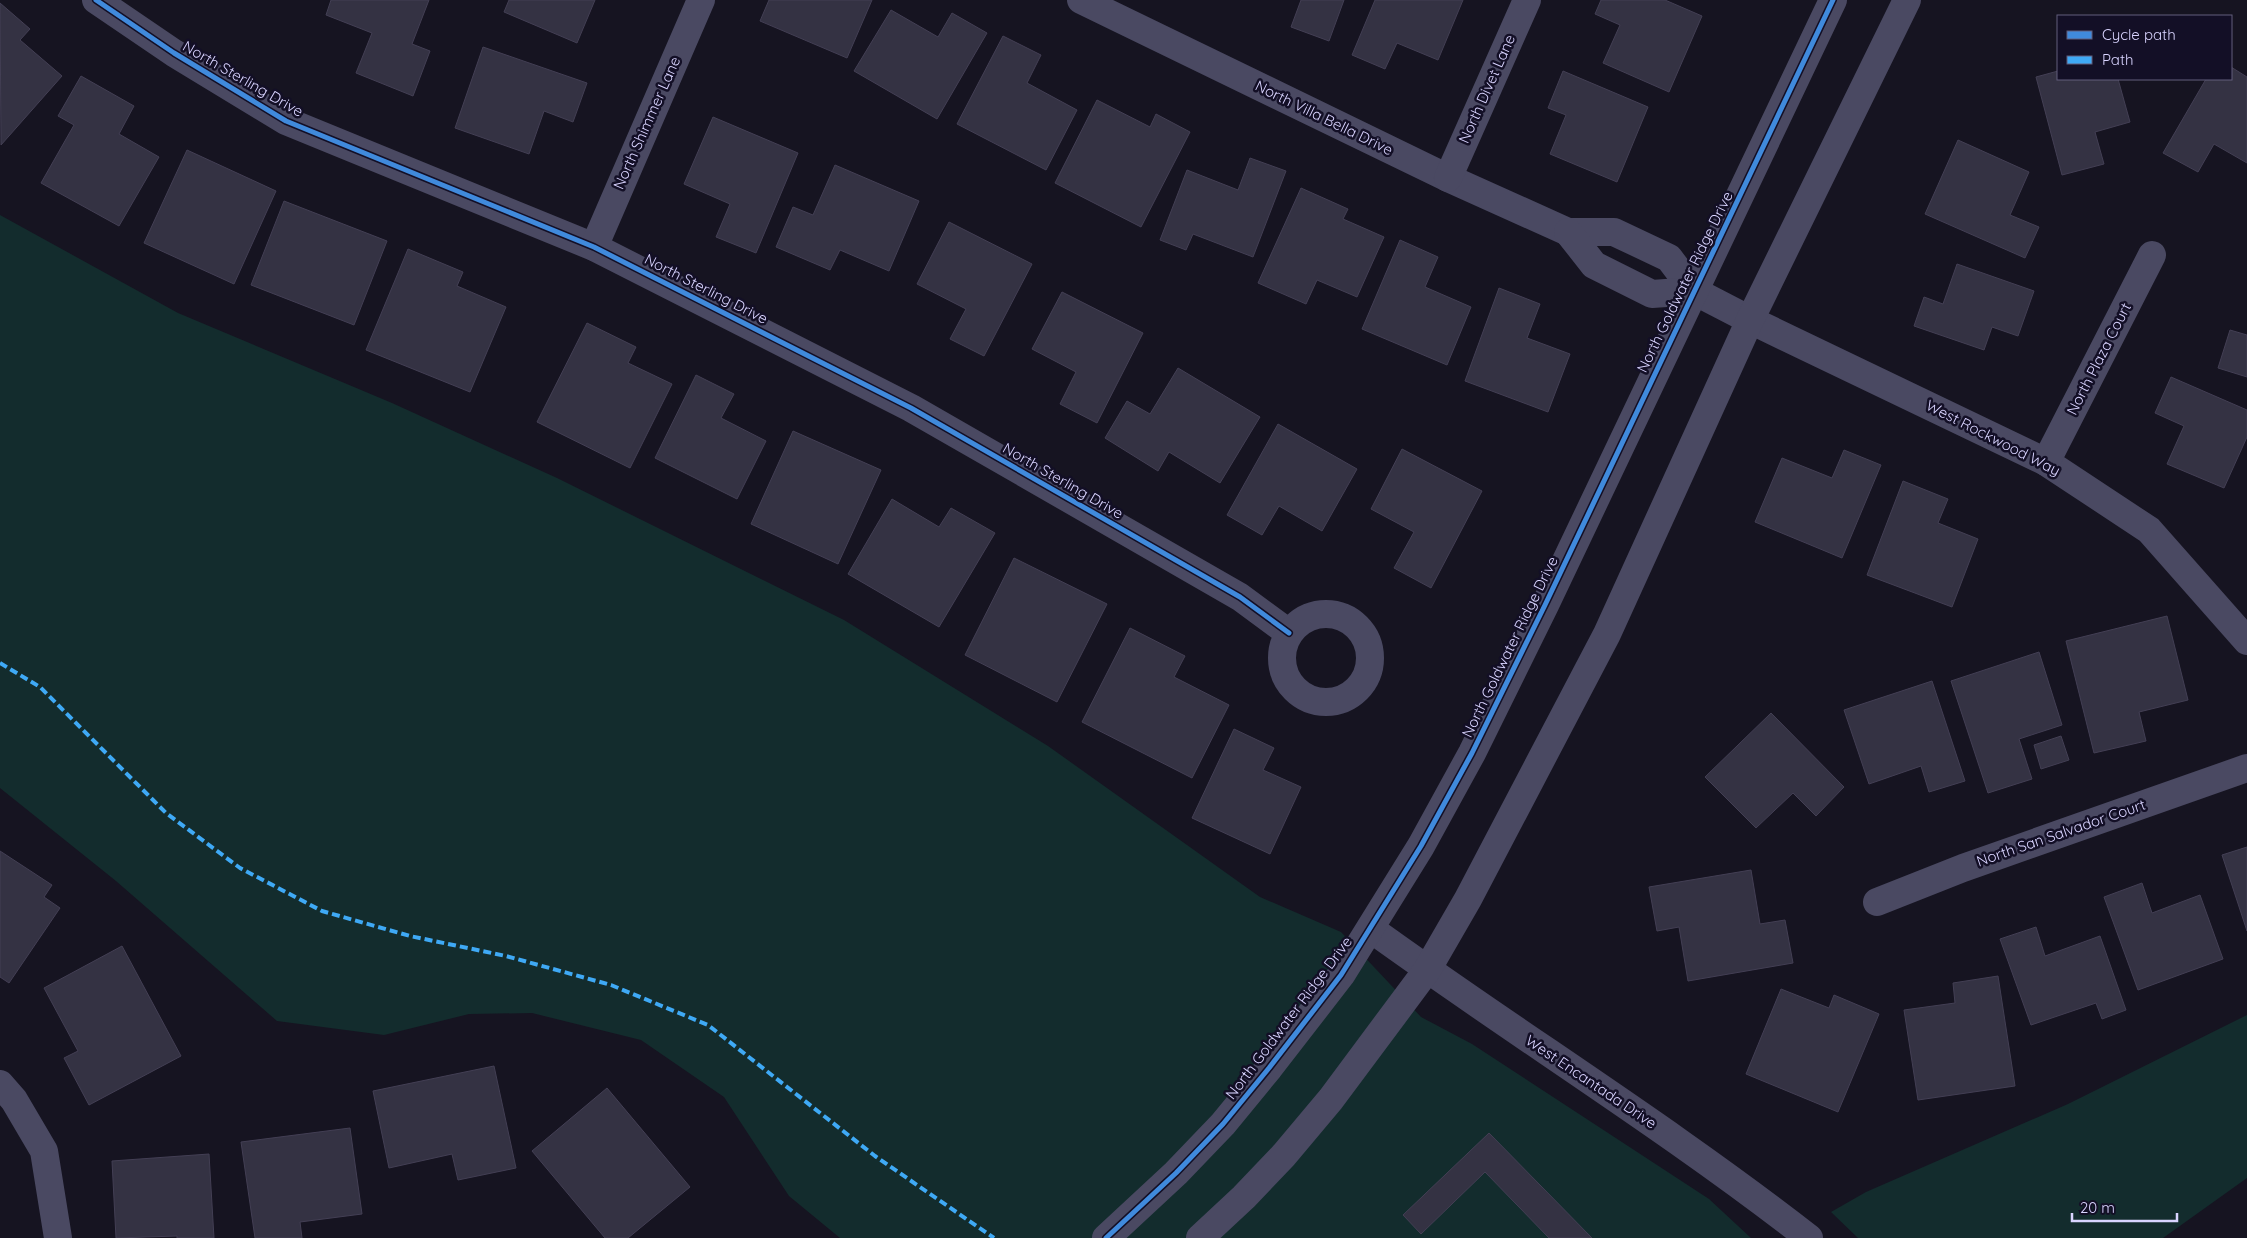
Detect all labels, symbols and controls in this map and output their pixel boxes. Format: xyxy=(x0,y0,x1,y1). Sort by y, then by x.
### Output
legend xyxy=(2057,15,2232,80)
text: Cycle path xyxy=(2102,25,2176,44)
street label: North Divet Lane xyxy=(1454,31,1519,146)
street label: North Sterling Drive xyxy=(180,36,307,121)
text: Path xyxy=(2102,50,2134,69)
street label: North Shimmer Lane xyxy=(609,53,684,192)
street label: North Villa Bella Drive xyxy=(1252,76,1396,159)
street label: North Goldwater Ridge Drive xyxy=(1632,188,1737,375)
street label: North Sterling Drive xyxy=(641,249,771,328)
street label: North Plaza Court xyxy=(2062,299,2135,418)
street label: West Rockwood Way xyxy=(1923,395,2064,480)
street label: North Sterling Drive xyxy=(1000,438,1127,523)
street label: North Goldwater Ridge Drive xyxy=(1457,553,1562,740)
street label: North San Salvador Court xyxy=(1974,795,2148,870)
street label: North Goldwater Ridge Drive xyxy=(1221,932,1356,1103)
street label: West Encantada Drive xyxy=(1522,1031,1661,1133)
scale bar xyxy=(2072,1190,2177,1222)
text: 20 m xyxy=(2080,1198,2115,1217)

